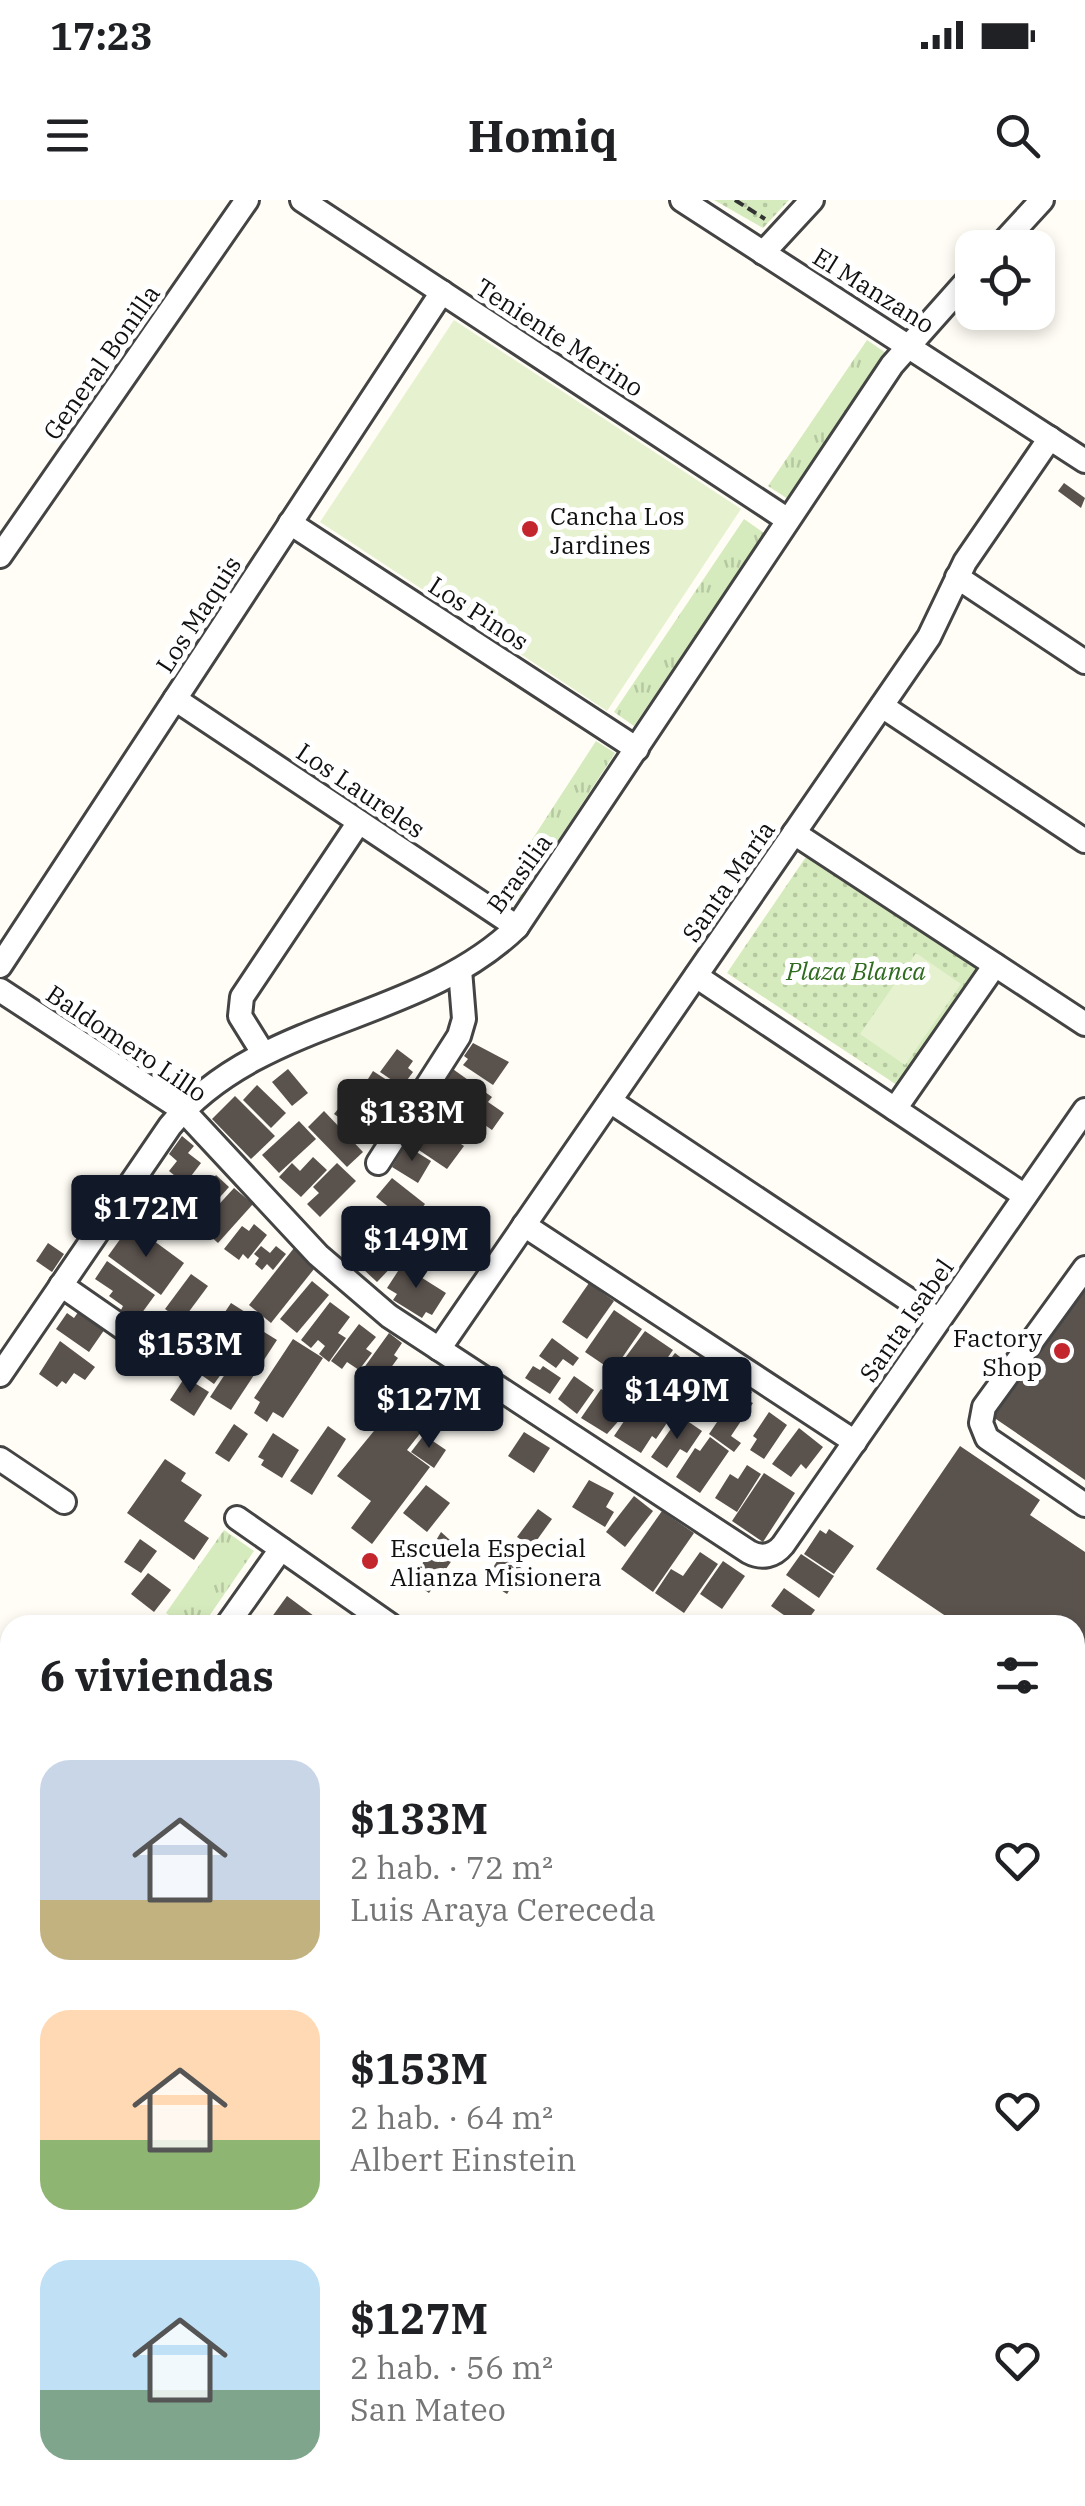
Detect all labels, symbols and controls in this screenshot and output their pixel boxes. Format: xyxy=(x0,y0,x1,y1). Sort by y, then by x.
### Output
text: 17:23 xyxy=(50,11,153,60)
text: Homiq xyxy=(468,106,617,164)
icon: menu xyxy=(40,108,95,163)
icon: search xyxy=(990,108,1045,163)
map controls xyxy=(955,230,1055,330)
button: locate xyxy=(955,230,1055,330)
street label: El Manzano xyxy=(807,240,941,340)
street label: Teniente Merino xyxy=(470,270,650,404)
street label: General Bonilla xyxy=(35,278,167,446)
place label: Cancha Los Jardines xyxy=(550,499,685,561)
marker: Cancha Los Jardines xyxy=(519,518,541,540)
street label: Los Maquis xyxy=(148,549,248,679)
street label: Los Pinos xyxy=(423,568,535,658)
street label: Los Laureles xyxy=(290,735,432,845)
street label: Santa María xyxy=(674,814,782,948)
street label: Brasilia xyxy=(479,827,559,919)
park label: Plaza Blanca xyxy=(785,954,926,987)
street label: Baldomero Lillo xyxy=(40,977,214,1109)
pin: $133M xyxy=(342,1079,482,1164)
text: $133M xyxy=(359,1090,465,1132)
pin: $172M xyxy=(76,1175,216,1260)
text: $172M xyxy=(93,1186,199,1228)
pin: $149M xyxy=(346,1206,486,1291)
text: $149M xyxy=(363,1217,469,1259)
street label: Santa Isabel xyxy=(851,1252,961,1388)
pin: $153M xyxy=(120,1311,260,1396)
place label: Factory Shop xyxy=(953,1321,1043,1383)
text: $153M xyxy=(137,1322,243,1364)
marker: Factory Shop xyxy=(1051,1340,1073,1362)
pin: $149M xyxy=(607,1357,747,1442)
pin: $127M xyxy=(359,1366,499,1451)
text: $149M xyxy=(624,1368,730,1410)
text: $127M xyxy=(376,1377,482,1419)
place label: Escuela Especial Alianza Misionera xyxy=(390,1531,602,1593)
marker: Escuela Especial Alianza Misionera xyxy=(359,1550,381,1572)
text: 6 viviendas xyxy=(40,1648,274,1703)
icon: filters xyxy=(990,1648,1045,1703)
text: $133M xyxy=(350,1791,488,1846)
icon: home xyxy=(120,1800,240,1920)
icon: heart xyxy=(990,1833,1045,1888)
text: 2 hab. · 72 m² xyxy=(350,1846,553,1888)
text: Luis Araya Cereceda xyxy=(350,1888,656,1930)
text: $153M xyxy=(350,2041,488,2096)
icon: home xyxy=(120,2050,240,2170)
icon: heart xyxy=(990,2083,1045,2138)
text: 2 hab. · 64 m² xyxy=(350,2096,553,2138)
text: Albert Einstein xyxy=(350,2138,576,2180)
text: $127M xyxy=(350,2291,488,2346)
icon: home xyxy=(120,2300,240,2420)
icon: heart xyxy=(990,2333,1045,2388)
text: 2 hab. · 56 m² xyxy=(350,2346,553,2388)
text: San Mateo xyxy=(350,2388,506,2430)

